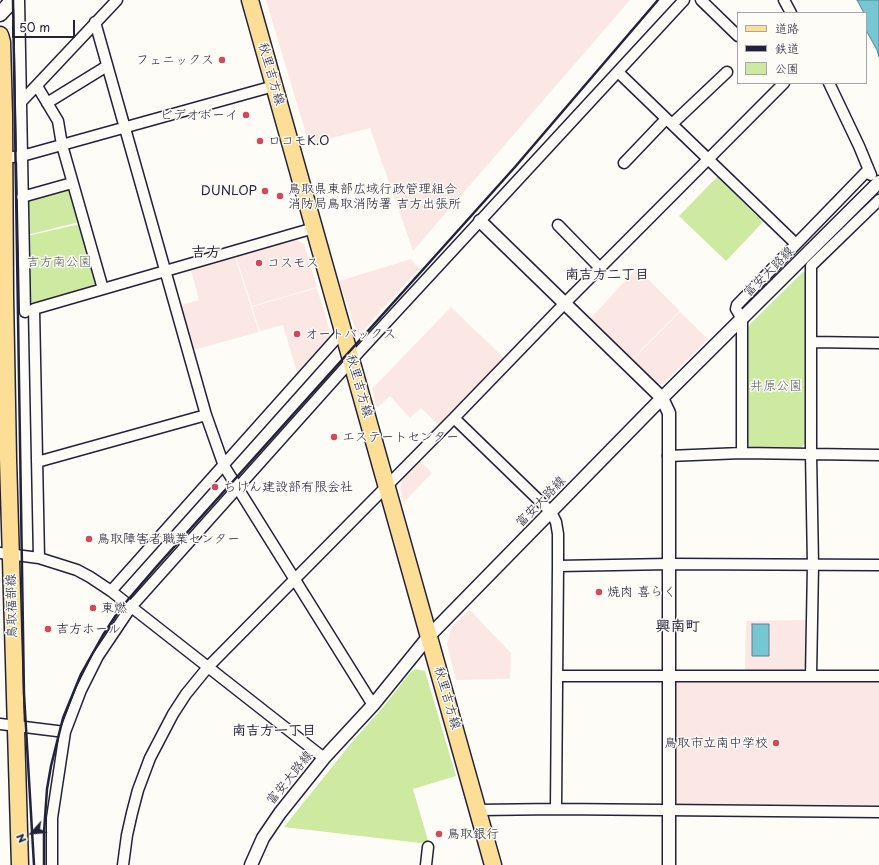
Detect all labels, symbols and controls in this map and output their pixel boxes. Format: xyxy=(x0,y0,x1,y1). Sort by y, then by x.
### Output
scale bar xyxy=(14,12,77,38)
legend xyxy=(737,12,867,84)
text: 50 m xyxy=(19,18,50,36)
text: 道路 xyxy=(775,19,799,37)
text: 鉄道 xyxy=(775,39,799,57)
street label: 秋里吉方線 xyxy=(255,41,287,107)
place label: フェニックス xyxy=(136,52,214,68)
marker: フェニックス xyxy=(217,55,227,65)
text: 公園 xyxy=(775,59,799,77)
place label: ビデオボーイ xyxy=(160,107,238,123)
marker: ビデオボーイ xyxy=(241,110,251,120)
place label: ロコモK.O xyxy=(268,133,330,149)
marker: ロコモK.O xyxy=(255,136,265,146)
place label: 鳥取県東部広域行政管理組合 消防局鳥取消防署 吉方出張所 xyxy=(288,181,461,212)
place label: DUNLOP xyxy=(201,183,257,199)
marker: DUNLOP xyxy=(260,186,270,196)
marker: 鳥取県東部広域行政管理組合 消防局鳥取消防署 吉方出張所 xyxy=(275,191,285,201)
district label: 吉方 xyxy=(191,244,221,262)
street label: 富安大路線 xyxy=(741,244,797,300)
park label: 吉方南公園 xyxy=(27,254,91,270)
place label: コスモス xyxy=(267,255,319,271)
marker: コスモス xyxy=(254,258,264,268)
district label: 南吉方二丁目 xyxy=(565,267,649,283)
place label: オートバックス xyxy=(305,326,396,342)
marker: オートバックス xyxy=(292,329,302,339)
street label: 秋里吉方線 xyxy=(343,353,375,419)
park label: 井原公園 xyxy=(750,378,802,394)
place label: エステートセンター xyxy=(342,429,459,445)
marker: エステートセンター xyxy=(329,432,339,442)
street label: 富安大路線 xyxy=(513,473,569,531)
place label: ちけん建設部有限会社 xyxy=(223,479,353,495)
marker: ちけん建設部有限会社 xyxy=(210,482,220,492)
place label: 鳥取障害者職業センター xyxy=(97,531,240,547)
marker: 鳥取障害者職業センター xyxy=(84,534,94,544)
street label: 鳥取福部線 xyxy=(4,573,20,639)
place label: 焼肉 喜らく xyxy=(607,584,676,600)
marker: 焼肉 喜らく xyxy=(594,587,604,597)
place label: 東燃 xyxy=(101,600,127,616)
marker: 東燃 xyxy=(88,603,98,613)
district label: 興南町 xyxy=(656,618,700,636)
place label: 吉方ホール xyxy=(56,621,121,637)
marker: 吉方ホール xyxy=(43,624,53,634)
street label: 秋里吉方線 xyxy=(431,665,463,731)
district label: 南吉方一丁目 xyxy=(232,723,316,739)
place label: 鳥取市立南中学校 xyxy=(664,735,768,751)
marker: 鳥取市立南中学校 xyxy=(771,738,781,748)
street label: 富安大路線 xyxy=(263,748,317,808)
north arrow xyxy=(12,813,52,853)
place label: 鳥取銀行 xyxy=(447,826,499,842)
marker: 鳥取銀行 xyxy=(434,829,444,839)
text: N xyxy=(11,831,30,846)

